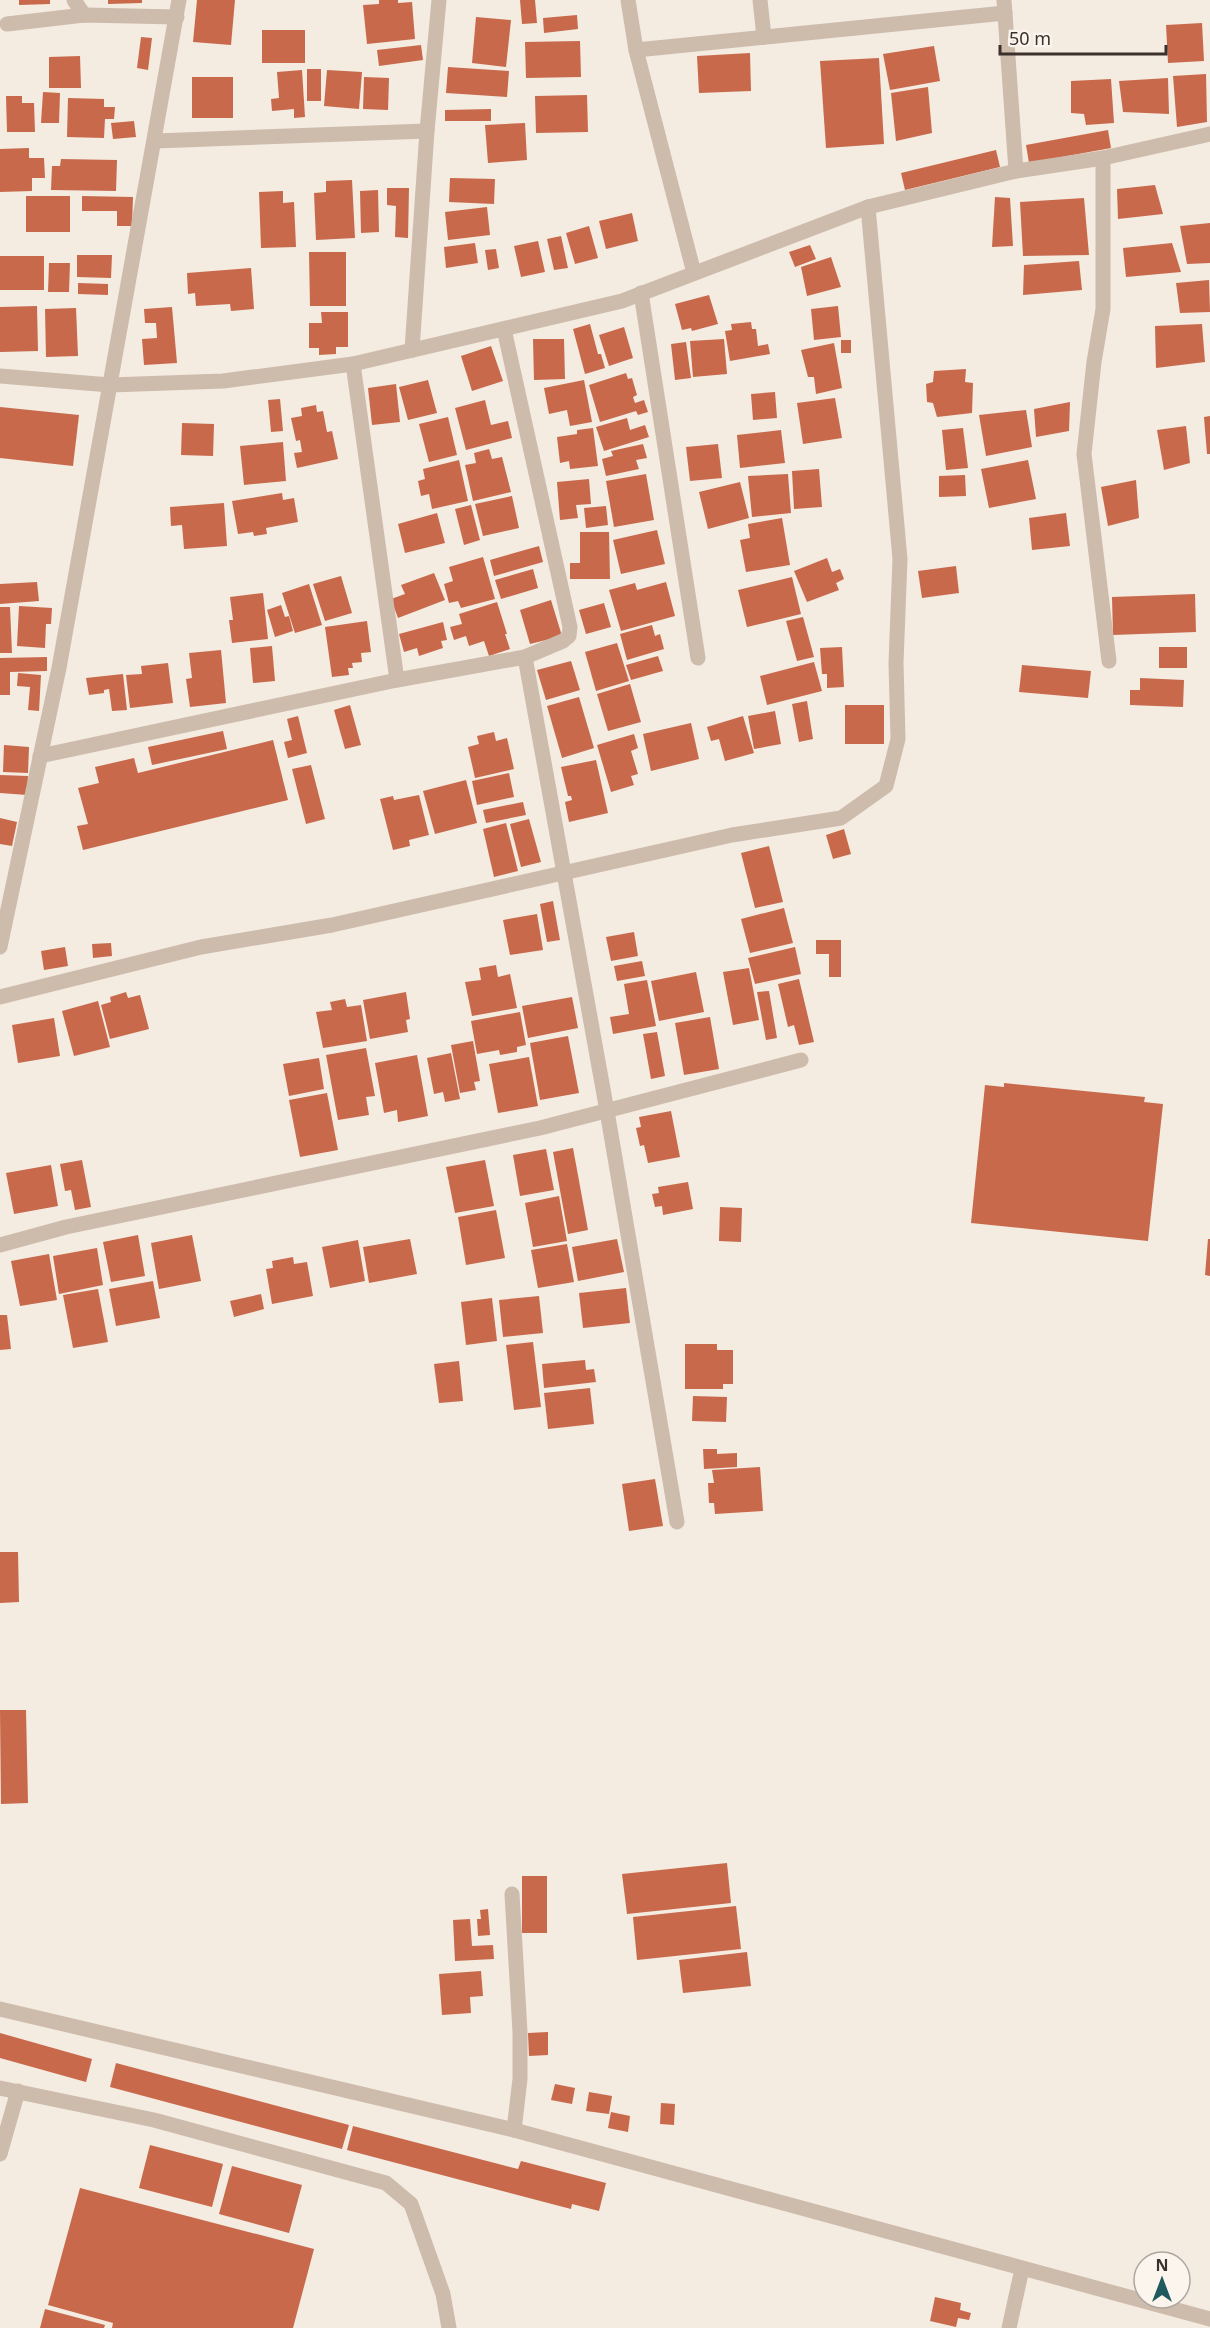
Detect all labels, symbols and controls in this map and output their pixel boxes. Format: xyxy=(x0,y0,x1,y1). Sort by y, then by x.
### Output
scale bar xyxy=(1000,18,1166,56)
text: 50 m xyxy=(1009,26,1051,50)
north arrow xyxy=(1132,2250,1192,2310)
text: N xyxy=(1155,2254,1169,2276)

